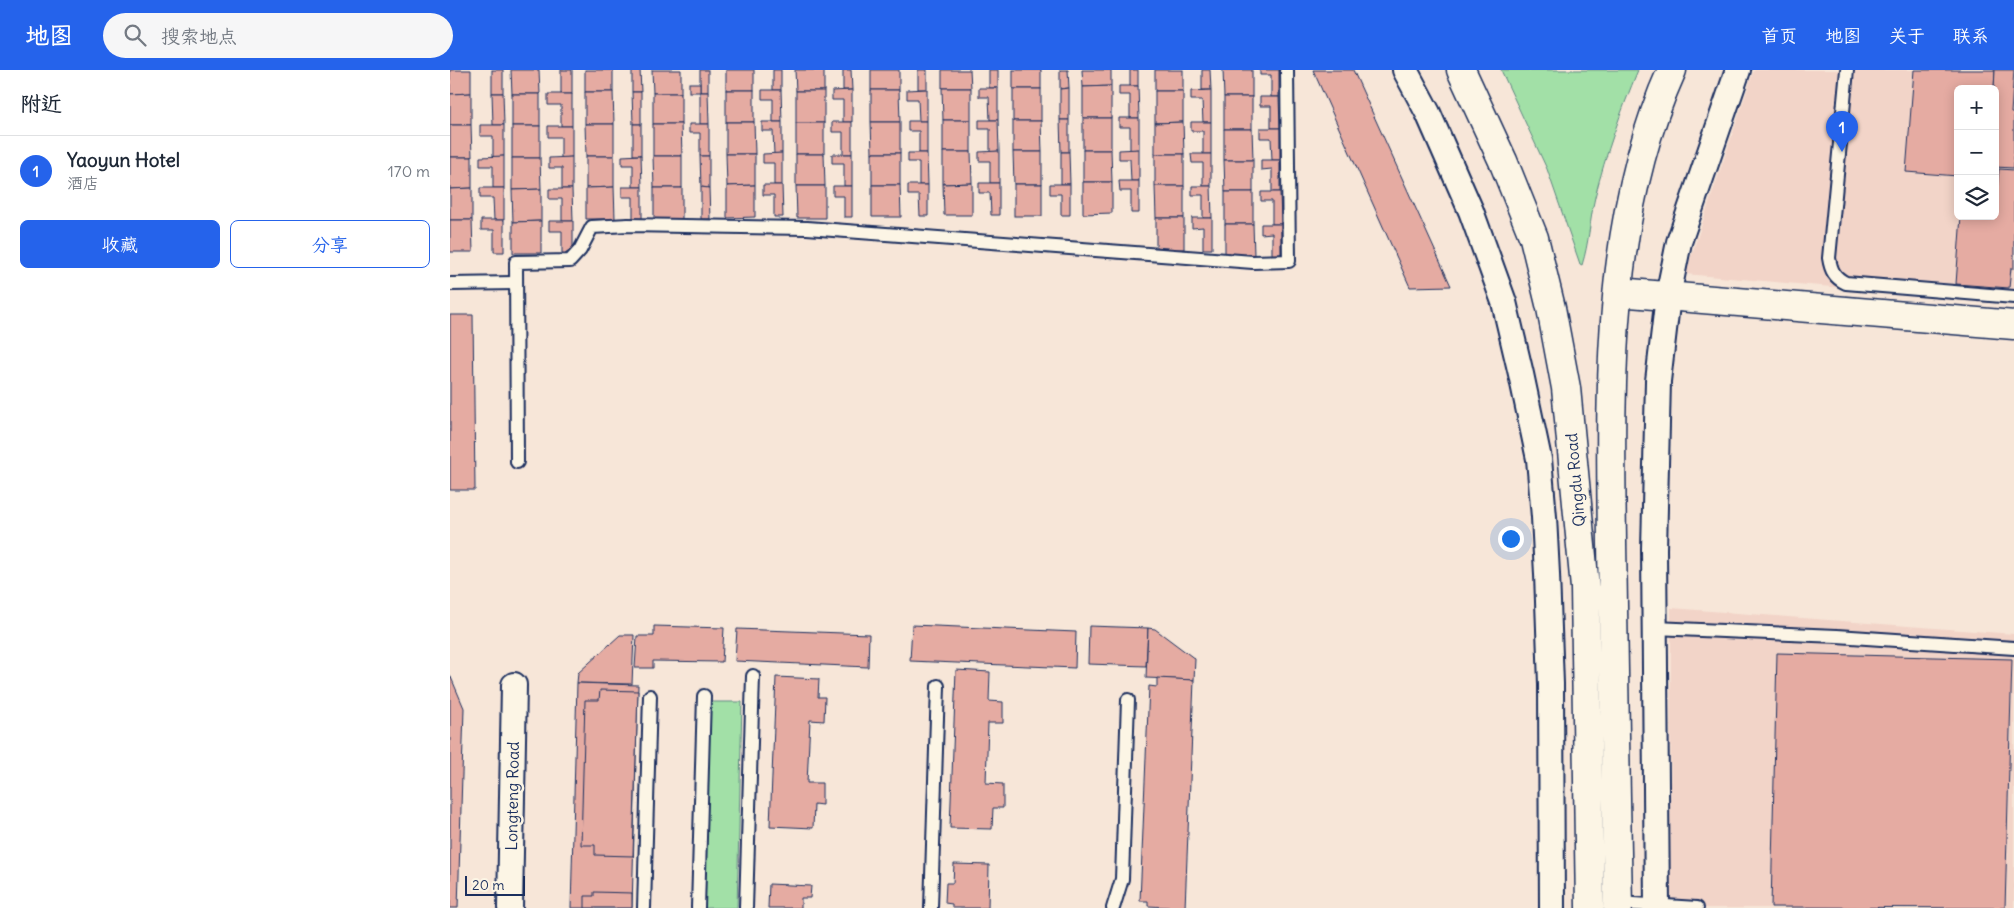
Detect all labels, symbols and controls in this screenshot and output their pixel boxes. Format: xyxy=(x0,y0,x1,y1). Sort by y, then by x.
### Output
search box xyxy=(103,13,453,58)
text: 地图 xyxy=(25,20,73,50)
icon: search xyxy=(121,21,149,49)
text: 搜索地点 xyxy=(161,24,237,48)
text: 首页 xyxy=(1761,24,1797,47)
text: 地图 xyxy=(1825,24,1861,47)
text: 关于 xyxy=(1889,24,1925,47)
text: 联系 xyxy=(1953,24,1989,47)
map controls xyxy=(1954,85,1999,220)
button: + xyxy=(1954,85,1999,130)
text: 附近 xyxy=(20,90,62,117)
pin: 1 xyxy=(1826,111,1858,152)
button: − xyxy=(1954,130,1999,175)
text: Yaoyun Hotel xyxy=(67,148,180,172)
text: 1 xyxy=(33,161,39,181)
text: 170 m xyxy=(387,161,430,181)
text: 酒店 xyxy=(67,173,99,193)
button: layers xyxy=(1954,175,1999,220)
button: 收藏 xyxy=(20,220,220,268)
button: 分享 xyxy=(230,220,430,268)
street label: Qingdu Road xyxy=(1561,432,1589,528)
your location xyxy=(1498,526,1524,552)
street label: Longteng Road xyxy=(501,741,523,851)
scale bar xyxy=(465,873,525,896)
text: 20 m xyxy=(472,876,505,894)

